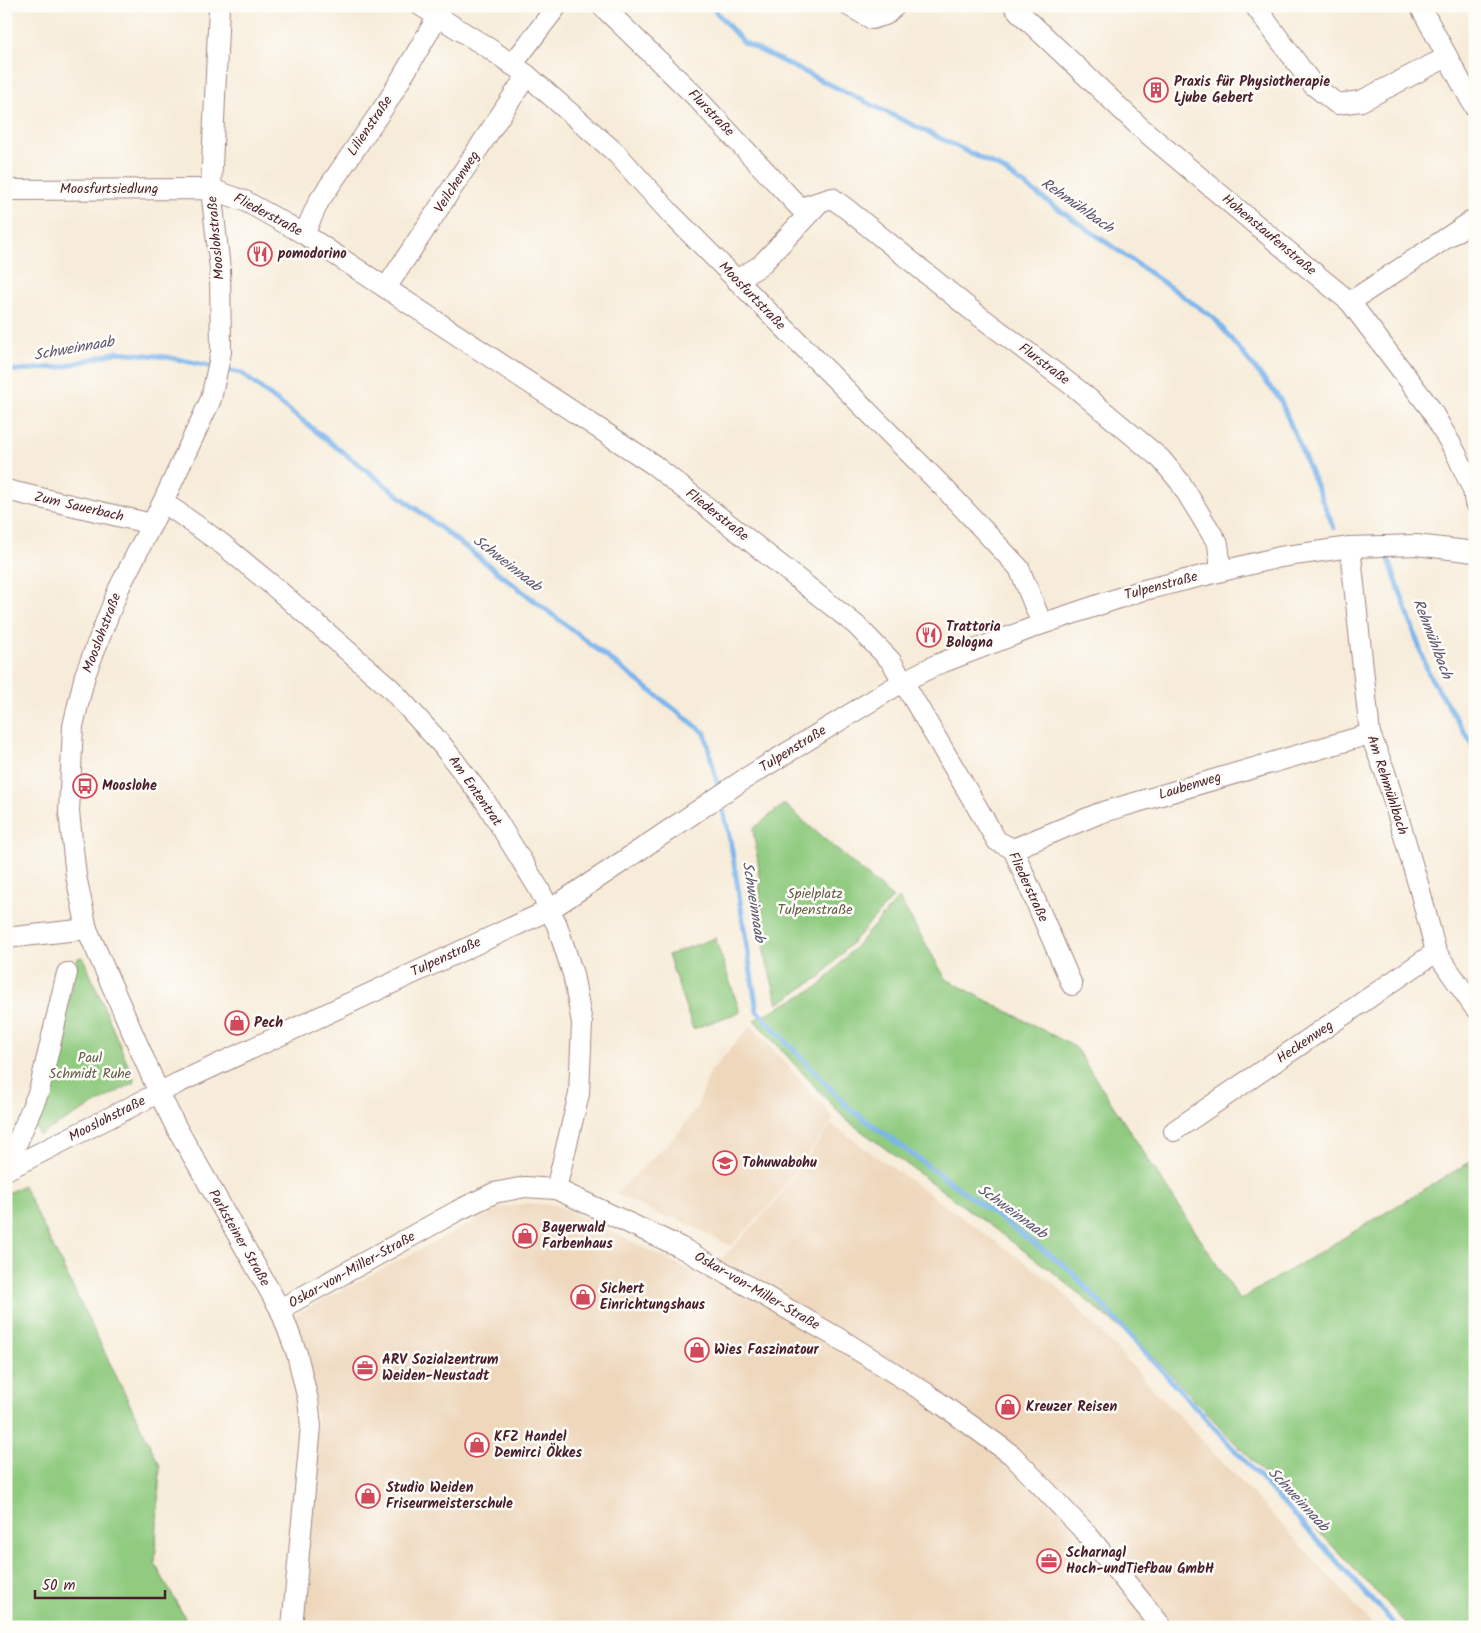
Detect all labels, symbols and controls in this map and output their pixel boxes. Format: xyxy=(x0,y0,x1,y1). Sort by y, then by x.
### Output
place label: Praxis für Physiotherapie Ljube Gebert xyxy=(1174,71,1330,109)
building icon: Praxis für Physiotherapie Ljube Gebert xyxy=(1143,77,1169,103)
street label: Flurstraße xyxy=(683,84,740,142)
street label: Lilienstraße xyxy=(342,91,399,161)
street label: Veilchenweg xyxy=(429,146,485,218)
water label: Rehmühlbach xyxy=(1036,172,1120,241)
street label: Moosfurtsiedlung xyxy=(60,178,158,200)
street label: Fliederstraße xyxy=(230,188,307,243)
street label: Hohenstaufenstraße xyxy=(1217,189,1322,282)
street label: Mooslohstraße xyxy=(201,194,231,281)
restaurant icon: pomodorino xyxy=(247,241,273,267)
place label: pomodorino xyxy=(277,243,347,265)
street label: Moosfurtstraße xyxy=(713,256,791,336)
water label: Schweinnaab xyxy=(32,330,118,368)
street label: Flurstraße xyxy=(1014,337,1075,391)
street label: Fliederstraße xyxy=(681,483,754,547)
street label: Zum Sauerbach xyxy=(32,486,126,528)
water label: Schweinnaab xyxy=(468,530,548,600)
street label: Tulpenstraße xyxy=(1122,565,1201,606)
street label: Mooslohstraße xyxy=(77,589,128,676)
water label: Rehmühlbach xyxy=(1406,595,1459,684)
place label: Trattoria Bologna xyxy=(946,616,1001,654)
restaurant icon: Trattoria Bologna xyxy=(916,622,942,648)
street label: Tulpenstraße xyxy=(755,719,831,778)
street label: Am Rehmühlbach xyxy=(1361,732,1413,838)
street label: Am Ententrat xyxy=(442,751,508,831)
street label: Laubenweg xyxy=(1156,766,1224,806)
bus stop icon: Mooslohe xyxy=(72,773,98,799)
place label: Mooslohe xyxy=(102,775,157,797)
street label: Fliederstraße xyxy=(1002,848,1054,926)
water label: Schweinnaab xyxy=(735,860,772,946)
park label: Spielplatz Tulpenstraße xyxy=(777,883,853,921)
street label: Tulpenstraße xyxy=(407,931,485,983)
shop icon: Pech xyxy=(224,1010,250,1036)
place label: Pech xyxy=(254,1012,283,1034)
street label: Heckenweg xyxy=(1272,1015,1338,1069)
park label: Paul Schmidt Ruhe xyxy=(49,1047,132,1085)
street label: Mooslohstraße xyxy=(65,1090,150,1148)
school or university icon: Tohuwabohu xyxy=(712,1150,738,1176)
place label: Tohuwabohu xyxy=(742,1152,817,1174)
water label: Schweinnaab xyxy=(972,1178,1054,1247)
street label: Parksteiner Straße xyxy=(202,1185,276,1291)
place label: Bayerwald Farbenhaus xyxy=(542,1217,613,1255)
shop icon: Bayerwald Farbenhaus xyxy=(512,1223,538,1249)
street label: Oskar-von-Miller-Straße xyxy=(285,1226,420,1314)
street label: Oskar-von-Miller-Straße xyxy=(690,1246,825,1336)
place label: Sichert Einrichtungshaus xyxy=(600,1278,706,1316)
shop icon: Sichert Einrichtungshaus xyxy=(570,1284,596,1310)
shop icon: Wies Faszinatour xyxy=(684,1337,710,1363)
place label: Wies Faszinatour xyxy=(714,1339,819,1361)
place label: ARV Sozialzentrum Weiden-Neustadt xyxy=(382,1349,499,1387)
office icon: ARV Sozialzentrum Weiden-Neustadt xyxy=(352,1355,378,1381)
shop icon: Kreuzer Reisen xyxy=(995,1394,1021,1420)
place label: Kreuzer Reisen xyxy=(1026,1396,1117,1418)
place label: KFZ Handel Demirci Ökkes xyxy=(494,1426,583,1464)
shop icon: KFZ Handel Demirci Ökkes xyxy=(464,1432,490,1458)
water label: Schweinnaab xyxy=(1262,1462,1336,1539)
place label: Studio Weiden Friseurmeisterschule xyxy=(386,1477,513,1515)
shop icon: Studio Weiden Friseurmeisterschule xyxy=(355,1483,381,1509)
place label: Scharnagl Hoch-undTiefbau GmbH xyxy=(1066,1542,1214,1580)
office icon: Scharnagl Hoch-undTiefbau GmbH xyxy=(1036,1548,1062,1574)
scale bar xyxy=(35,1568,165,1600)
text: 50 m xyxy=(42,1574,76,1598)

